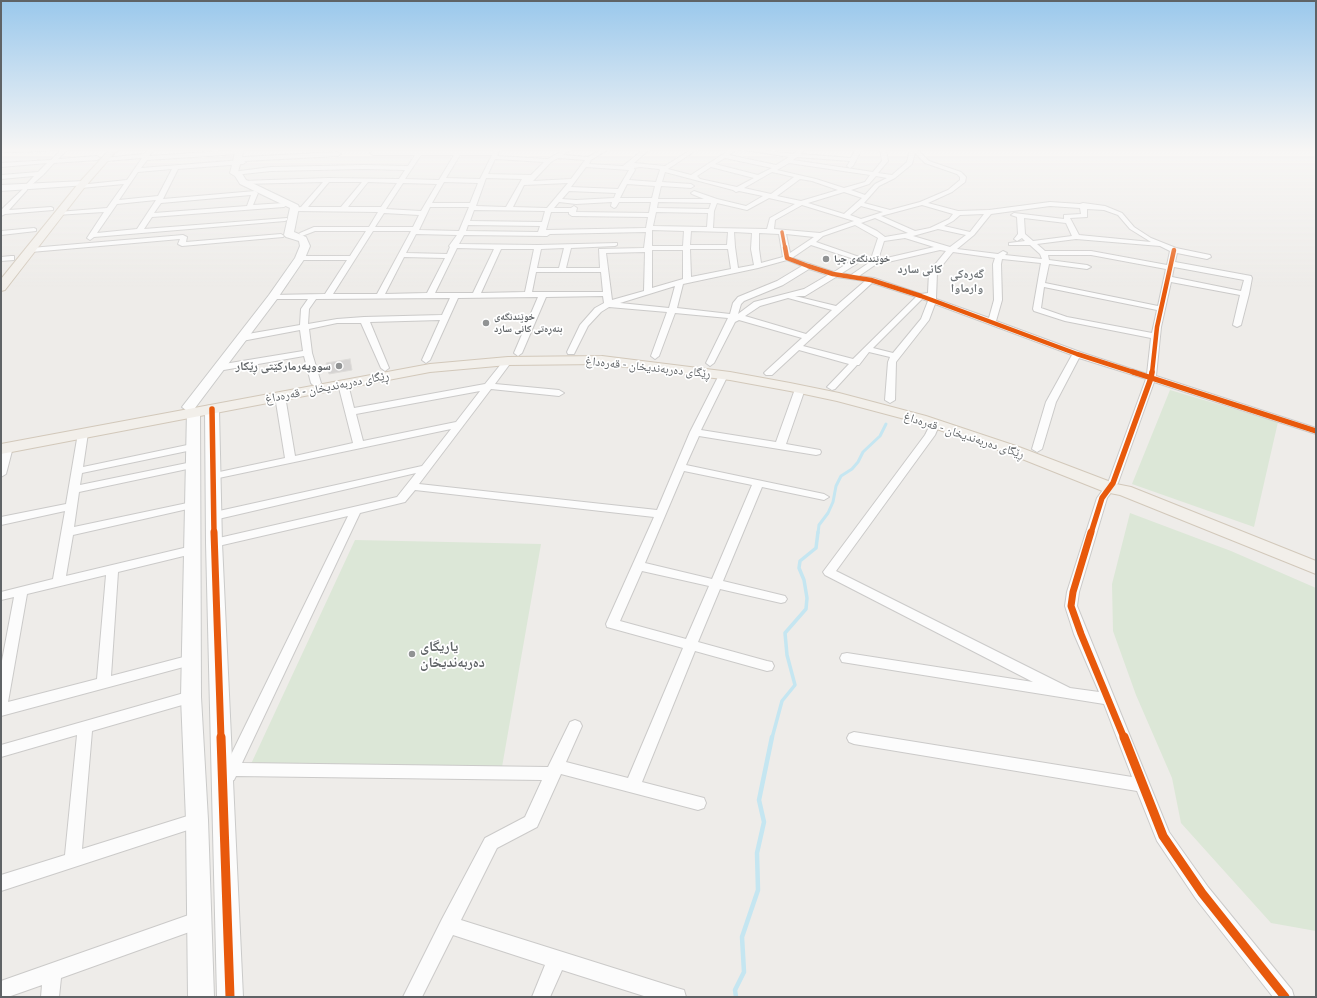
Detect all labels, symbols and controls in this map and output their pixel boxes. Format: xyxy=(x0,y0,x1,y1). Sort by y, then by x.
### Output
place label: خوێندنگەی چیا xyxy=(834,253,890,265)
marker: خوێندنگەی چیا xyxy=(821,254,831,264)
district label: کانی سارد xyxy=(898,262,942,276)
district label: گەرەکی وارماوا xyxy=(950,267,984,295)
place label: خوێندنگەی بنەڕەتی کانی سارد xyxy=(494,311,562,334)
marker: خوێندنگەی بنەڕەتی کانی سارد xyxy=(481,318,491,328)
street label: ڕێگای دەربەندیخان - قەرەداغ xyxy=(585,353,711,381)
place label: سووپەرمارکێتی ڕێکار xyxy=(236,359,331,373)
marker: سووپەرمارکێتی ڕێکار xyxy=(334,361,344,371)
street label: ڕێگای دەربەندیخان - قەرەداغ xyxy=(264,368,390,406)
street label: ڕێگای دەربەندیخان - قەرەداغ xyxy=(902,409,1026,461)
place label: یاریگاى ده‌ربه‌ندیخان xyxy=(420,638,485,670)
marker: یاریگاى ده‌ربه‌ندیخان xyxy=(407,649,417,659)

